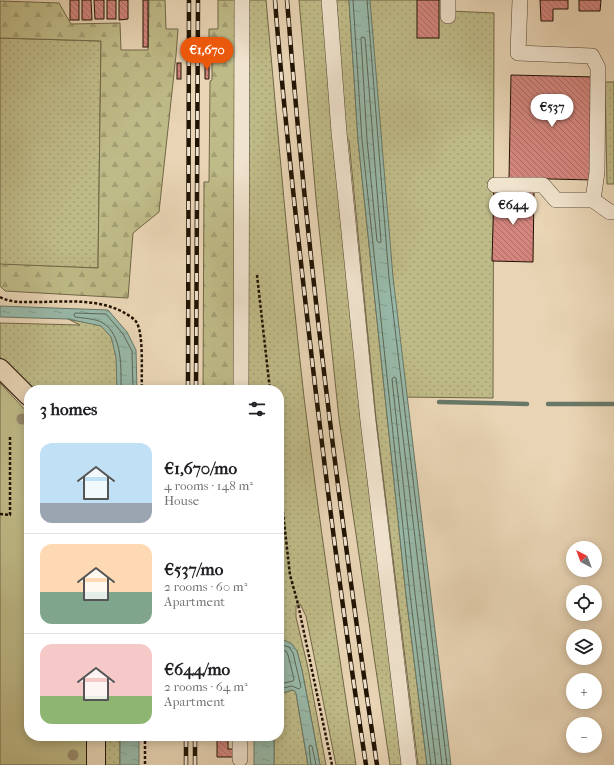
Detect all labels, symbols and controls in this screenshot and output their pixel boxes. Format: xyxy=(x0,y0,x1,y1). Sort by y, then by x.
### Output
pin: €1,670 xyxy=(174,37,240,71)
text: €1,670 xyxy=(189,42,225,57)
pin: €537 xyxy=(528,94,576,128)
text: €537 xyxy=(540,99,564,114)
pin: €644 xyxy=(489,192,537,226)
text: €644 xyxy=(498,197,528,212)
icon: filters xyxy=(246,398,268,420)
text: 3 homes xyxy=(40,399,97,419)
text: €1,670/mo xyxy=(164,458,237,478)
icon: home xyxy=(72,459,120,507)
text: 4 rooms · 148 m² xyxy=(164,478,253,493)
text: House xyxy=(164,493,199,508)
north arrow xyxy=(566,541,602,577)
map controls xyxy=(566,541,602,753)
text: €537/mo xyxy=(164,559,223,579)
icon: home xyxy=(72,560,120,608)
text: 2 rooms · 60 m² xyxy=(164,579,247,594)
button: locate xyxy=(566,585,602,621)
text: Apartment xyxy=(164,594,225,609)
button: layers xyxy=(566,629,602,665)
text: €644/mo xyxy=(164,659,230,679)
icon: home xyxy=(72,660,120,708)
button: + xyxy=(566,673,602,709)
text: 2 rooms · 64 m² xyxy=(164,679,248,694)
text: Apartment xyxy=(164,694,225,709)
button: − xyxy=(566,717,602,753)

